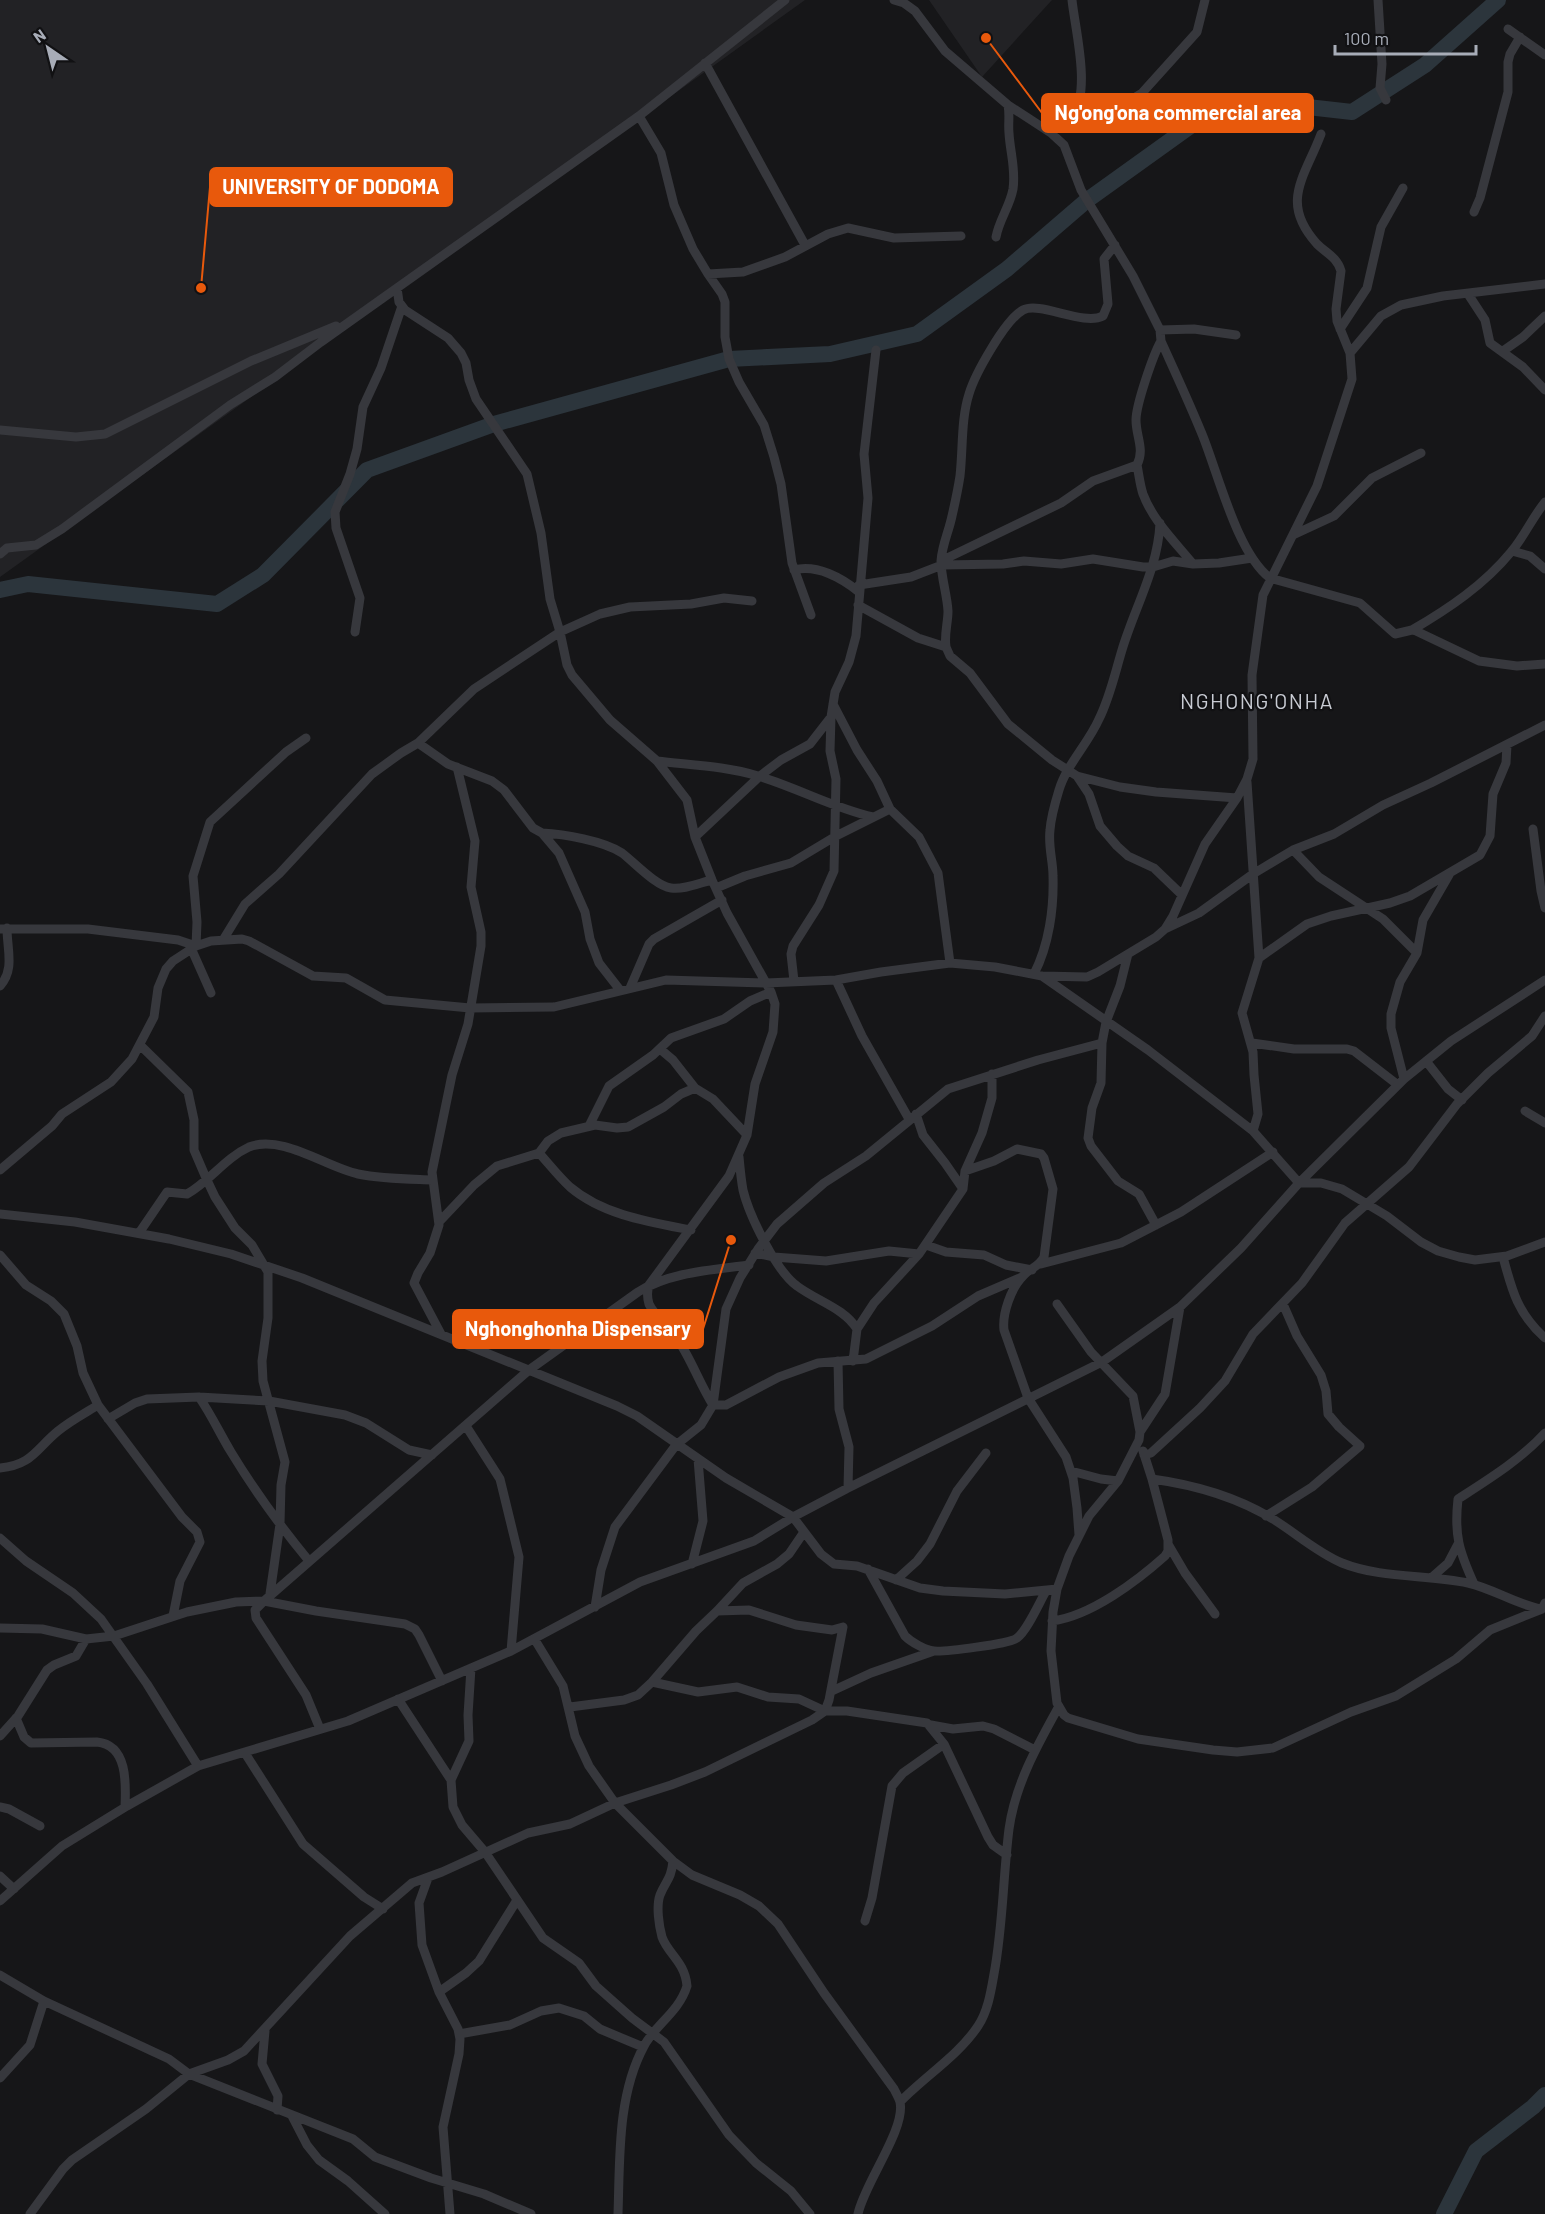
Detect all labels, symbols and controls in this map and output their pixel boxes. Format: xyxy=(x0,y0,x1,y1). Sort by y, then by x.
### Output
north arrow xyxy=(18,18,78,78)
scale bar xyxy=(1335,18,1476,56)
text: N xyxy=(29,24,49,46)
text: 100 m xyxy=(1344,27,1389,49)
callout: Ng'ong'ona commercial area xyxy=(1042,94,1313,132)
text: Ng'ong'ona commercial area xyxy=(1055,100,1301,124)
callout: UNIVERSITY OF DODOMA xyxy=(210,168,452,206)
text: UNIVERSITY OF DODOMA xyxy=(222,174,440,198)
district label: NGHONG'ONHA xyxy=(1180,688,1334,713)
callout: Nghonghonha Dispensary xyxy=(453,1310,703,1348)
text: Nghonghonha Dispensary xyxy=(465,1316,691,1340)

